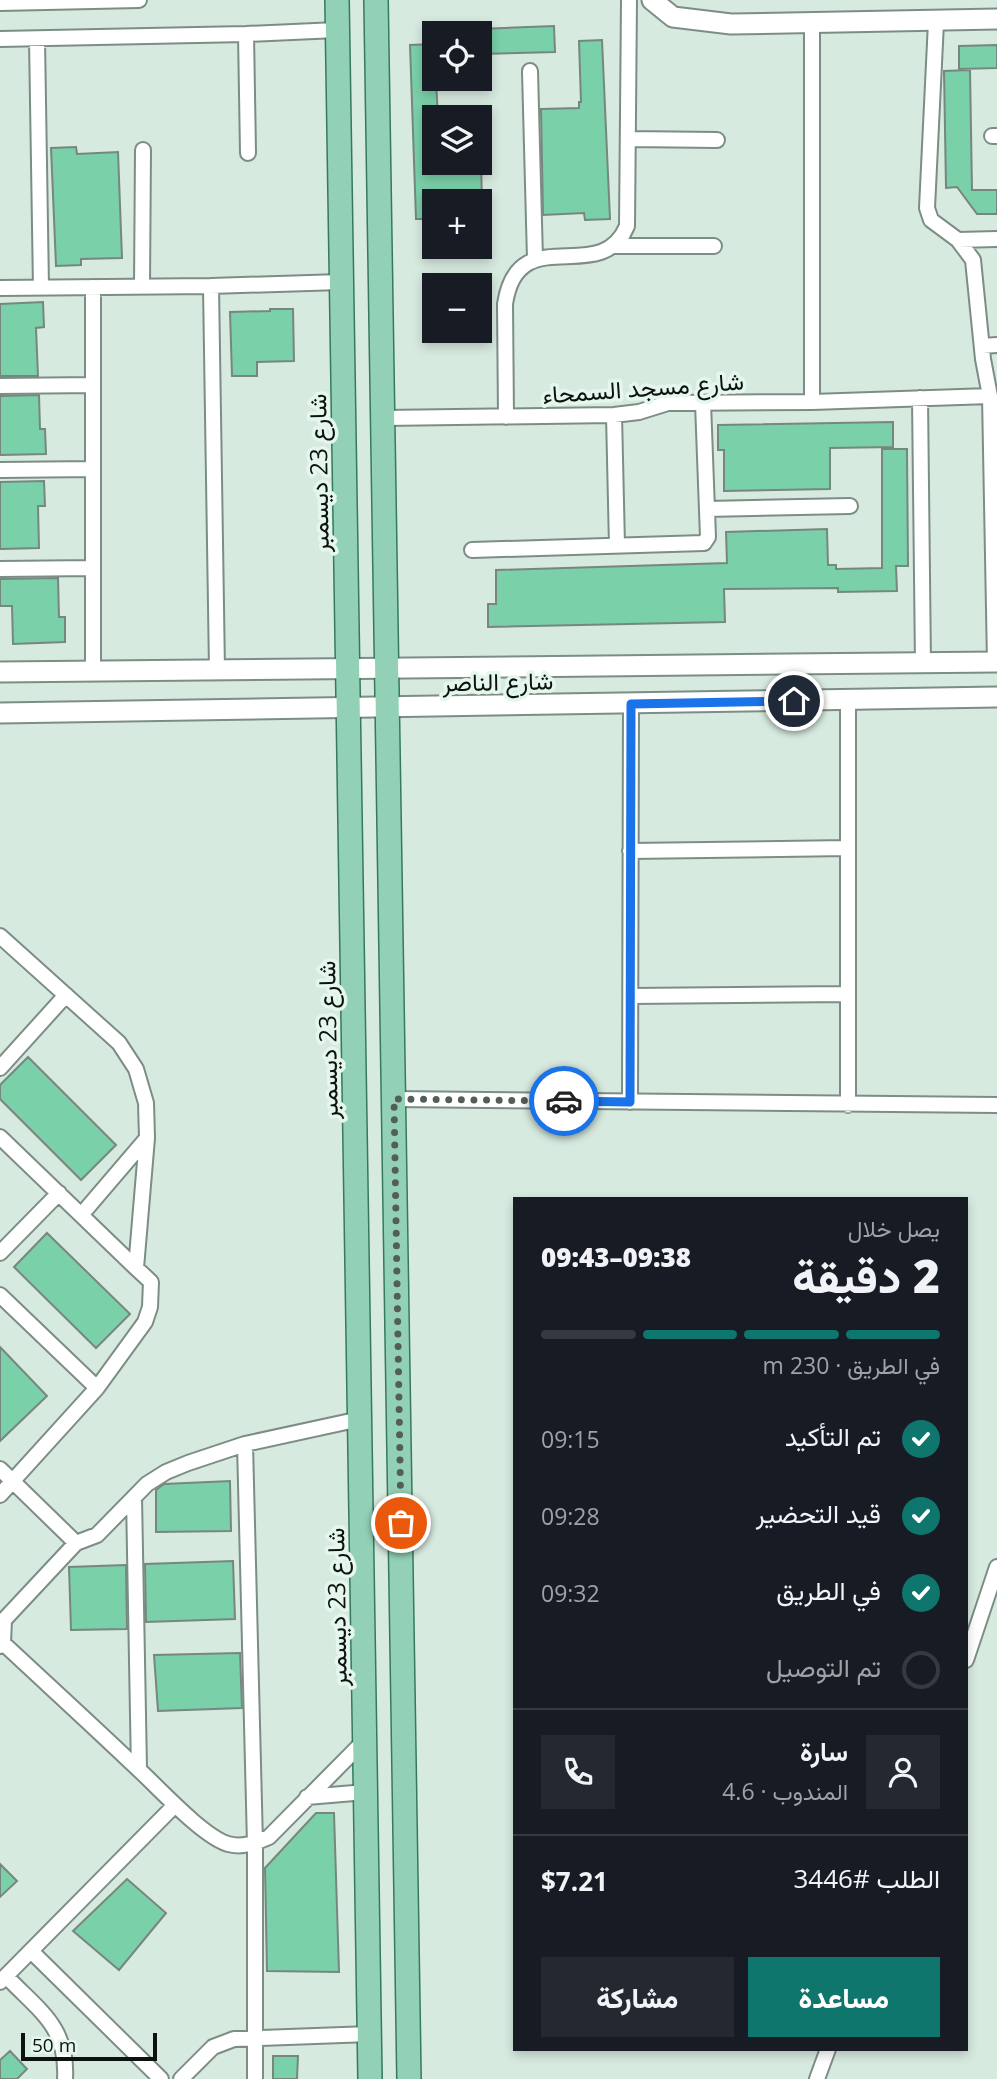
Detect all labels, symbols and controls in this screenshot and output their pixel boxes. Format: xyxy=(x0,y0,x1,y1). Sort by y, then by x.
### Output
map controls xyxy=(422,21,492,343)
button: locate xyxy=(422,21,492,91)
button: layers xyxy=(422,105,492,175)
button: + xyxy=(422,189,492,259)
button: − xyxy=(422,273,492,343)
street label: شارع مسجد السمحاء xyxy=(541,364,745,411)
street label: شارع 23 ديسمبر xyxy=(300,393,337,554)
street label: شارع الناصر xyxy=(441,664,554,699)
pin xyxy=(764,671,824,731)
icon: home xyxy=(775,682,813,720)
street label: شارع 23 ديسمبر xyxy=(309,960,346,1121)
courier xyxy=(529,1066,599,1136)
icon: car xyxy=(545,1082,583,1120)
text: يصل خلال xyxy=(848,1212,940,1244)
text: 09:38–09:43 xyxy=(541,1239,691,1275)
text: 2 دقيقة xyxy=(792,1244,940,1306)
text: في الطريق · 230 m xyxy=(763,1349,940,1381)
text: تم التأكيد xyxy=(785,1418,881,1454)
icon: check xyxy=(902,1420,940,1458)
text: 09:15 xyxy=(541,1423,600,1455)
pin xyxy=(371,1493,431,1553)
text: قيد التحضير xyxy=(756,1495,881,1531)
icon: check xyxy=(902,1497,940,1535)
text: 09:28 xyxy=(541,1500,600,1532)
icon: bag xyxy=(382,1504,420,1542)
street label: شارع 23 ديسمبر xyxy=(318,1527,355,1688)
text: في الطريق xyxy=(776,1572,881,1608)
icon: check xyxy=(902,1574,940,1612)
text: 09:32 xyxy=(541,1577,600,1609)
text: تم التوصيل xyxy=(766,1649,881,1685)
text: سارة xyxy=(800,1733,848,1769)
button: phone xyxy=(541,1735,615,1809)
button: person xyxy=(866,1735,940,1809)
text: المندوب · 4.6 xyxy=(722,1775,848,1807)
text: الطلب #3446 xyxy=(793,1860,940,1896)
text: $7.21 xyxy=(541,1863,608,1899)
button: مشاركة xyxy=(541,1957,734,2037)
button: مساعدة xyxy=(748,1957,940,2037)
scale bar xyxy=(21,2030,158,2062)
text: 50 m xyxy=(32,2032,76,2058)

